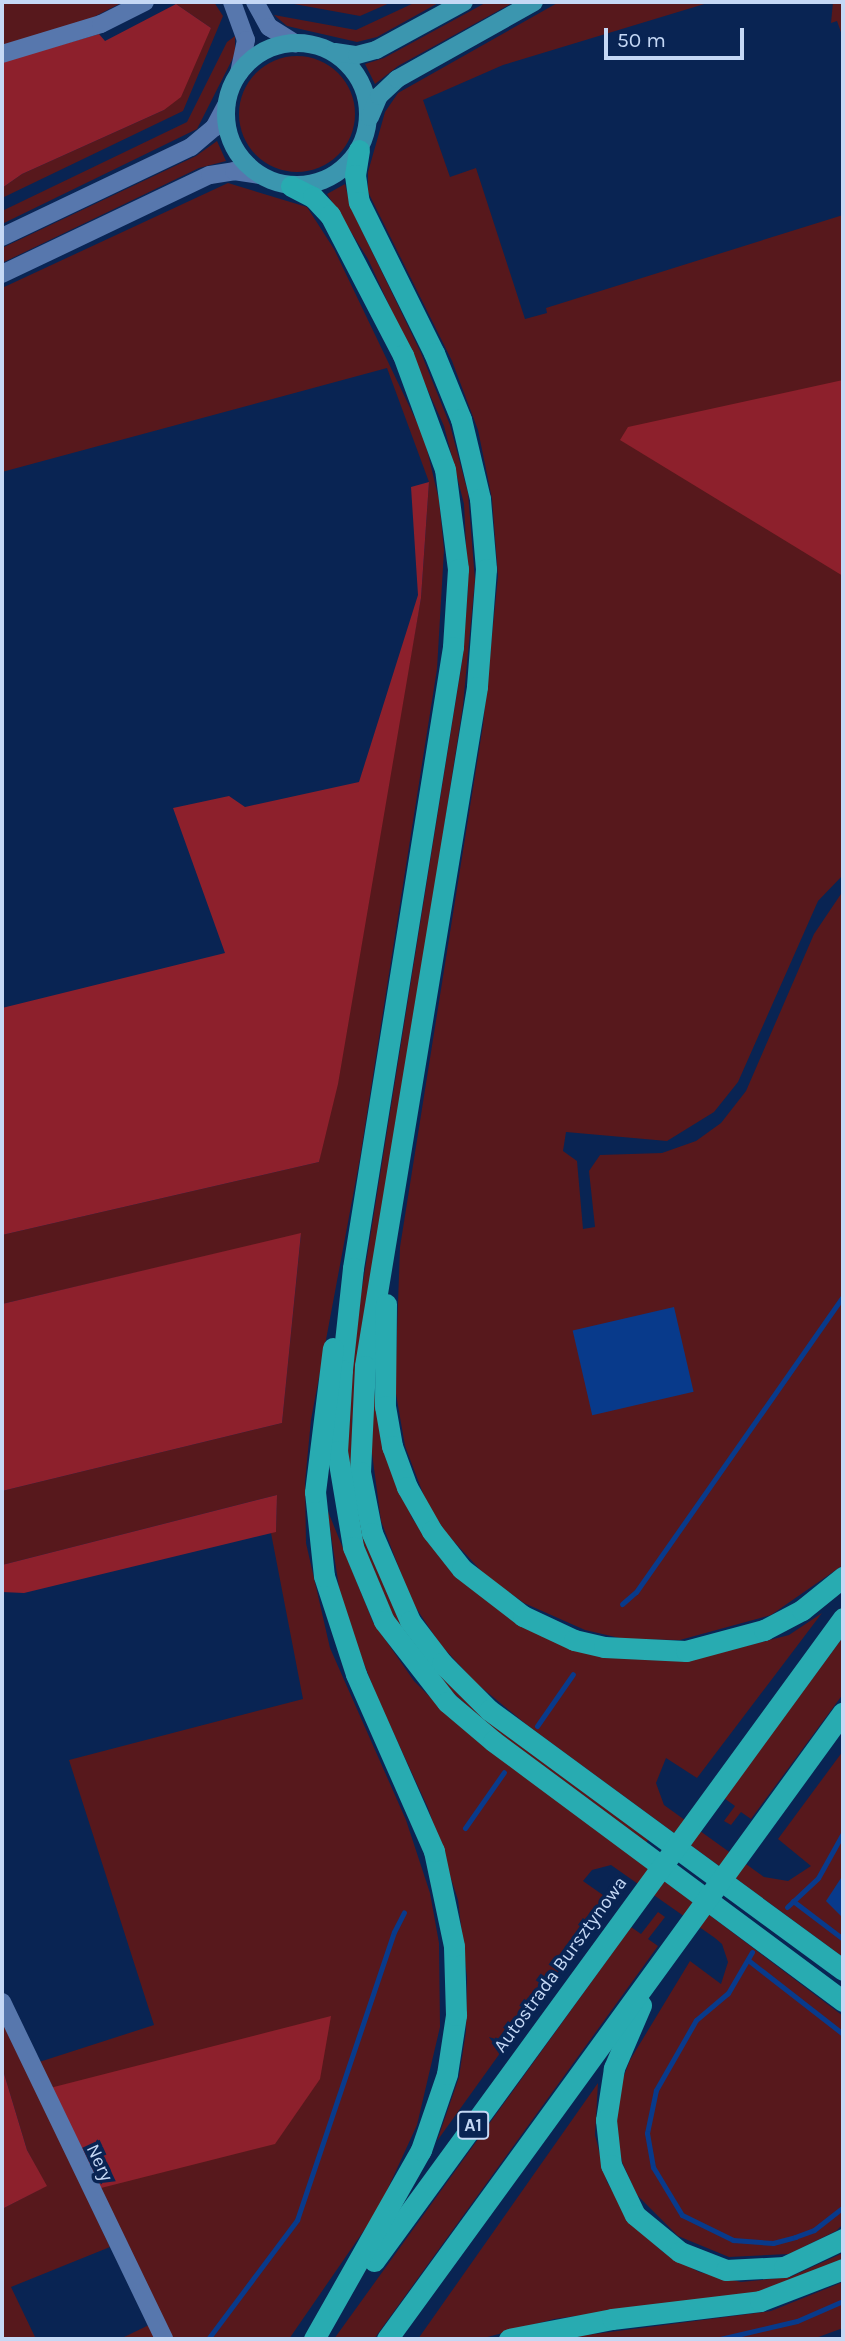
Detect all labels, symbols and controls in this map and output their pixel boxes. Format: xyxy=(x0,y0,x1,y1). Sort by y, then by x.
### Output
scale bar xyxy=(607,14,747,58)
text: 50 m xyxy=(617,28,666,52)
street label: Autostrada Bursztynowa xyxy=(490,1873,632,2057)
road number: A1 xyxy=(456,2110,490,2140)
street label: Nery xyxy=(81,2141,117,2185)

